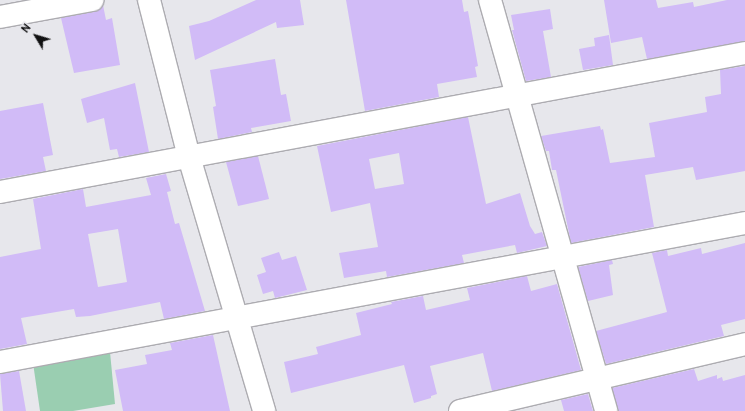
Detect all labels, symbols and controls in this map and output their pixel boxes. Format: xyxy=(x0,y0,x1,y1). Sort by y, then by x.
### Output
north arrow xyxy=(16,16,56,56)
text: N xyxy=(19,21,34,36)

